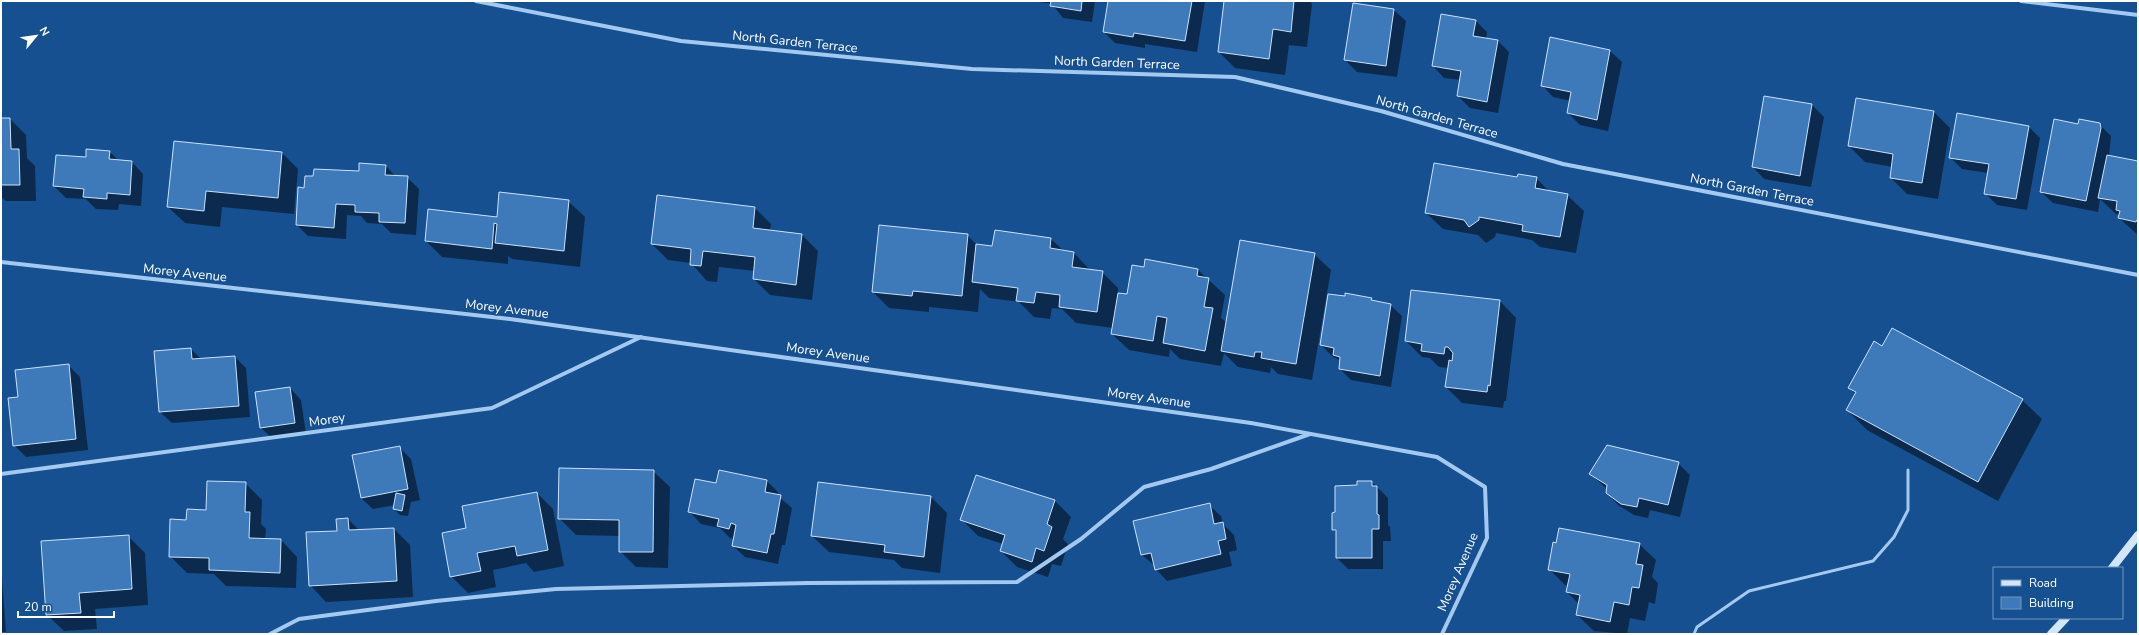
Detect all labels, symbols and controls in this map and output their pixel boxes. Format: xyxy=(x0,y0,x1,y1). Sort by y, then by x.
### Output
north arrow xyxy=(16,16,56,56)
text: N xyxy=(36,24,53,39)
street label: North Garden Terrace xyxy=(731,26,859,58)
street label: North Garden Terrace xyxy=(1054,52,1180,74)
street label: North Garden Terrace xyxy=(1374,91,1500,143)
street label: North Garden Terrace xyxy=(1688,169,1816,211)
street label: Morey Avenue xyxy=(142,260,228,286)
street label: Morey Avenue xyxy=(464,295,550,323)
street label: Morey Avenue xyxy=(785,338,871,368)
street label: Morey Avenue xyxy=(1106,383,1192,413)
street label: Morey xyxy=(308,409,347,431)
street label: Morey Avenue xyxy=(1433,530,1483,614)
legend xyxy=(1993,567,2123,619)
text: Road xyxy=(2029,575,2057,591)
scale bar xyxy=(18,593,114,619)
text: Building xyxy=(2029,595,2074,611)
text: 20 m xyxy=(24,599,52,615)

